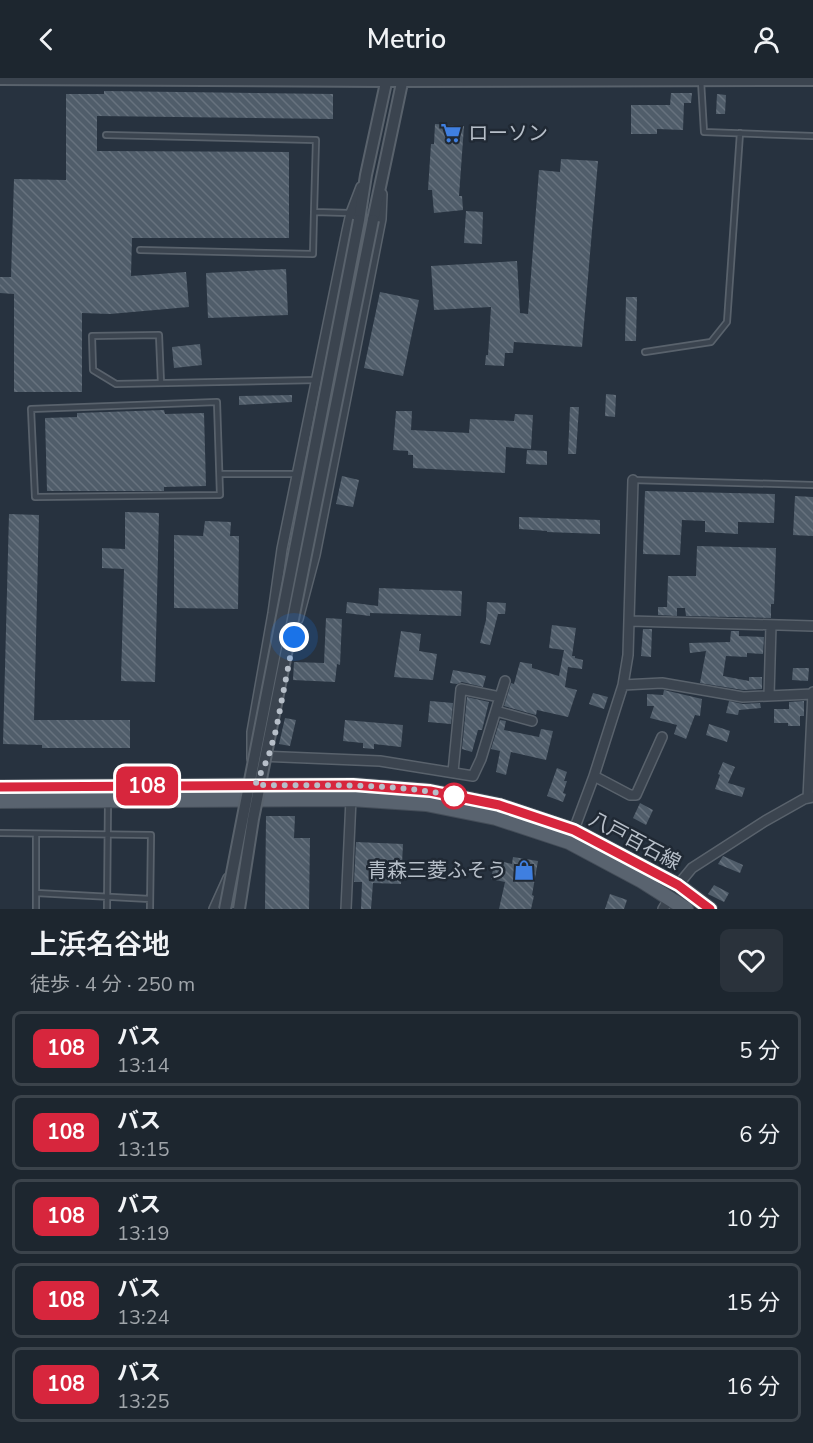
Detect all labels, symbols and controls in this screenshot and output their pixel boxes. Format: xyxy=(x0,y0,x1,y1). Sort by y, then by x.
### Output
text: Metrio xyxy=(367,21,446,58)
icon: back xyxy=(30,23,63,56)
icon: person xyxy=(750,23,783,56)
place label: ローソン xyxy=(468,120,548,147)
supermarket icon: ローソン xyxy=(439,121,463,145)
your location xyxy=(279,622,309,652)
line badge: 108 xyxy=(112,766,182,806)
text: 108 xyxy=(128,772,166,800)
unlabelled marker xyxy=(441,783,467,809)
street label: 八戸百石線 xyxy=(585,806,685,876)
place label: 青森三菱ふそう xyxy=(367,857,507,884)
shop icon: 青森三菱ふそう xyxy=(512,858,536,882)
text: 上浜名谷地 xyxy=(30,926,170,964)
button: heart xyxy=(720,929,783,992)
text: 徒歩 · 4 分 · 250 m xyxy=(30,971,195,998)
text: バス xyxy=(117,1022,161,1052)
text: 108 xyxy=(47,1034,85,1062)
text: 5 分 xyxy=(739,1036,780,1066)
text: 13:14 xyxy=(117,1052,170,1079)
text: バス xyxy=(117,1106,161,1136)
text: 108 xyxy=(47,1118,85,1146)
text: 6 分 xyxy=(739,1120,780,1150)
text: 13:15 xyxy=(117,1136,170,1163)
text: バス xyxy=(117,1190,161,1220)
text: 108 xyxy=(47,1202,85,1230)
text: 10 分 xyxy=(726,1204,780,1234)
text: 13:19 xyxy=(117,1220,170,1247)
text: バス xyxy=(117,1274,161,1304)
text: 108 xyxy=(47,1286,85,1314)
text: 15 分 xyxy=(726,1288,780,1318)
text: 13:24 xyxy=(117,1304,170,1331)
text: バス xyxy=(117,1358,161,1388)
text: 108 xyxy=(47,1370,85,1398)
text: 16 分 xyxy=(726,1372,780,1402)
text: 13:25 xyxy=(117,1388,170,1415)

